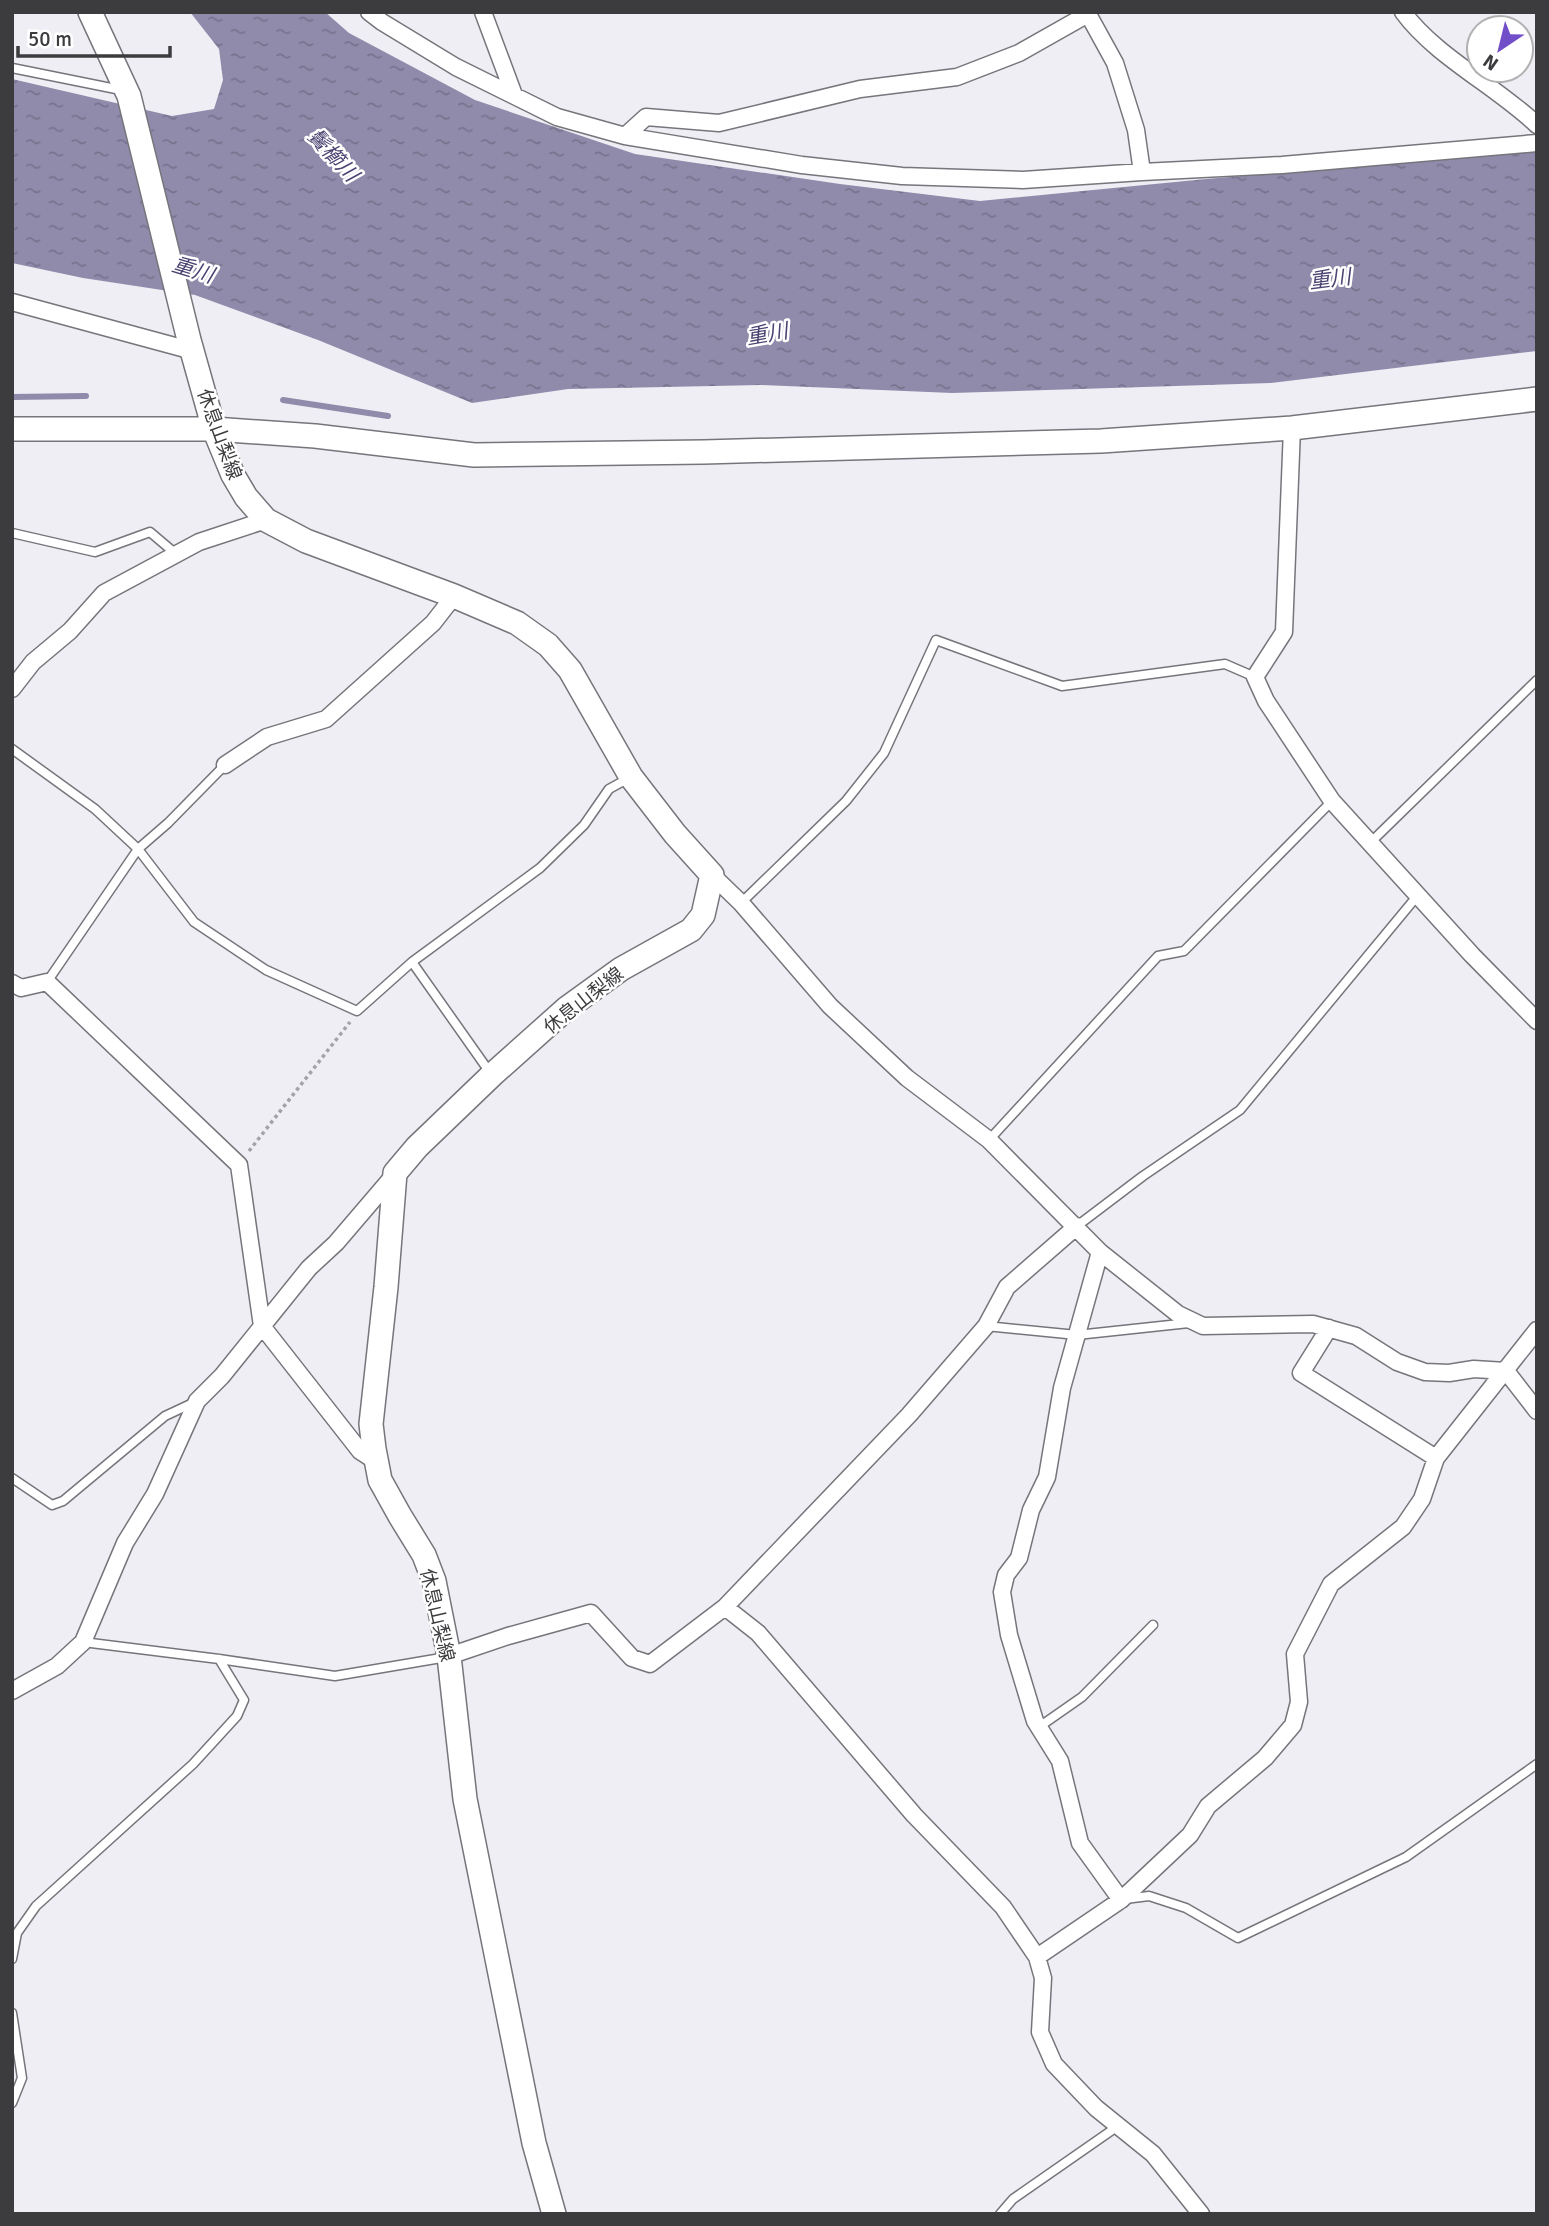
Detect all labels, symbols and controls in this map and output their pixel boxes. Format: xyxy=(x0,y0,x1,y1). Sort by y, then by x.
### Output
scale bar xyxy=(18,14,170,58)
north arrow xyxy=(1465,14,1535,84)
text: 50 m xyxy=(28,26,72,52)
text: N xyxy=(1479,48,1503,76)
water label: 鬢櫛川 xyxy=(302,123,365,188)
water label: 重川 xyxy=(169,251,219,289)
water label: 重川 xyxy=(1308,263,1354,294)
water label: 重川 xyxy=(744,317,792,350)
street label: 休息山梨線 xyxy=(192,386,247,483)
street label: 休息山梨線 xyxy=(539,962,628,1039)
street label: 休息山梨線 xyxy=(415,1566,459,1664)

